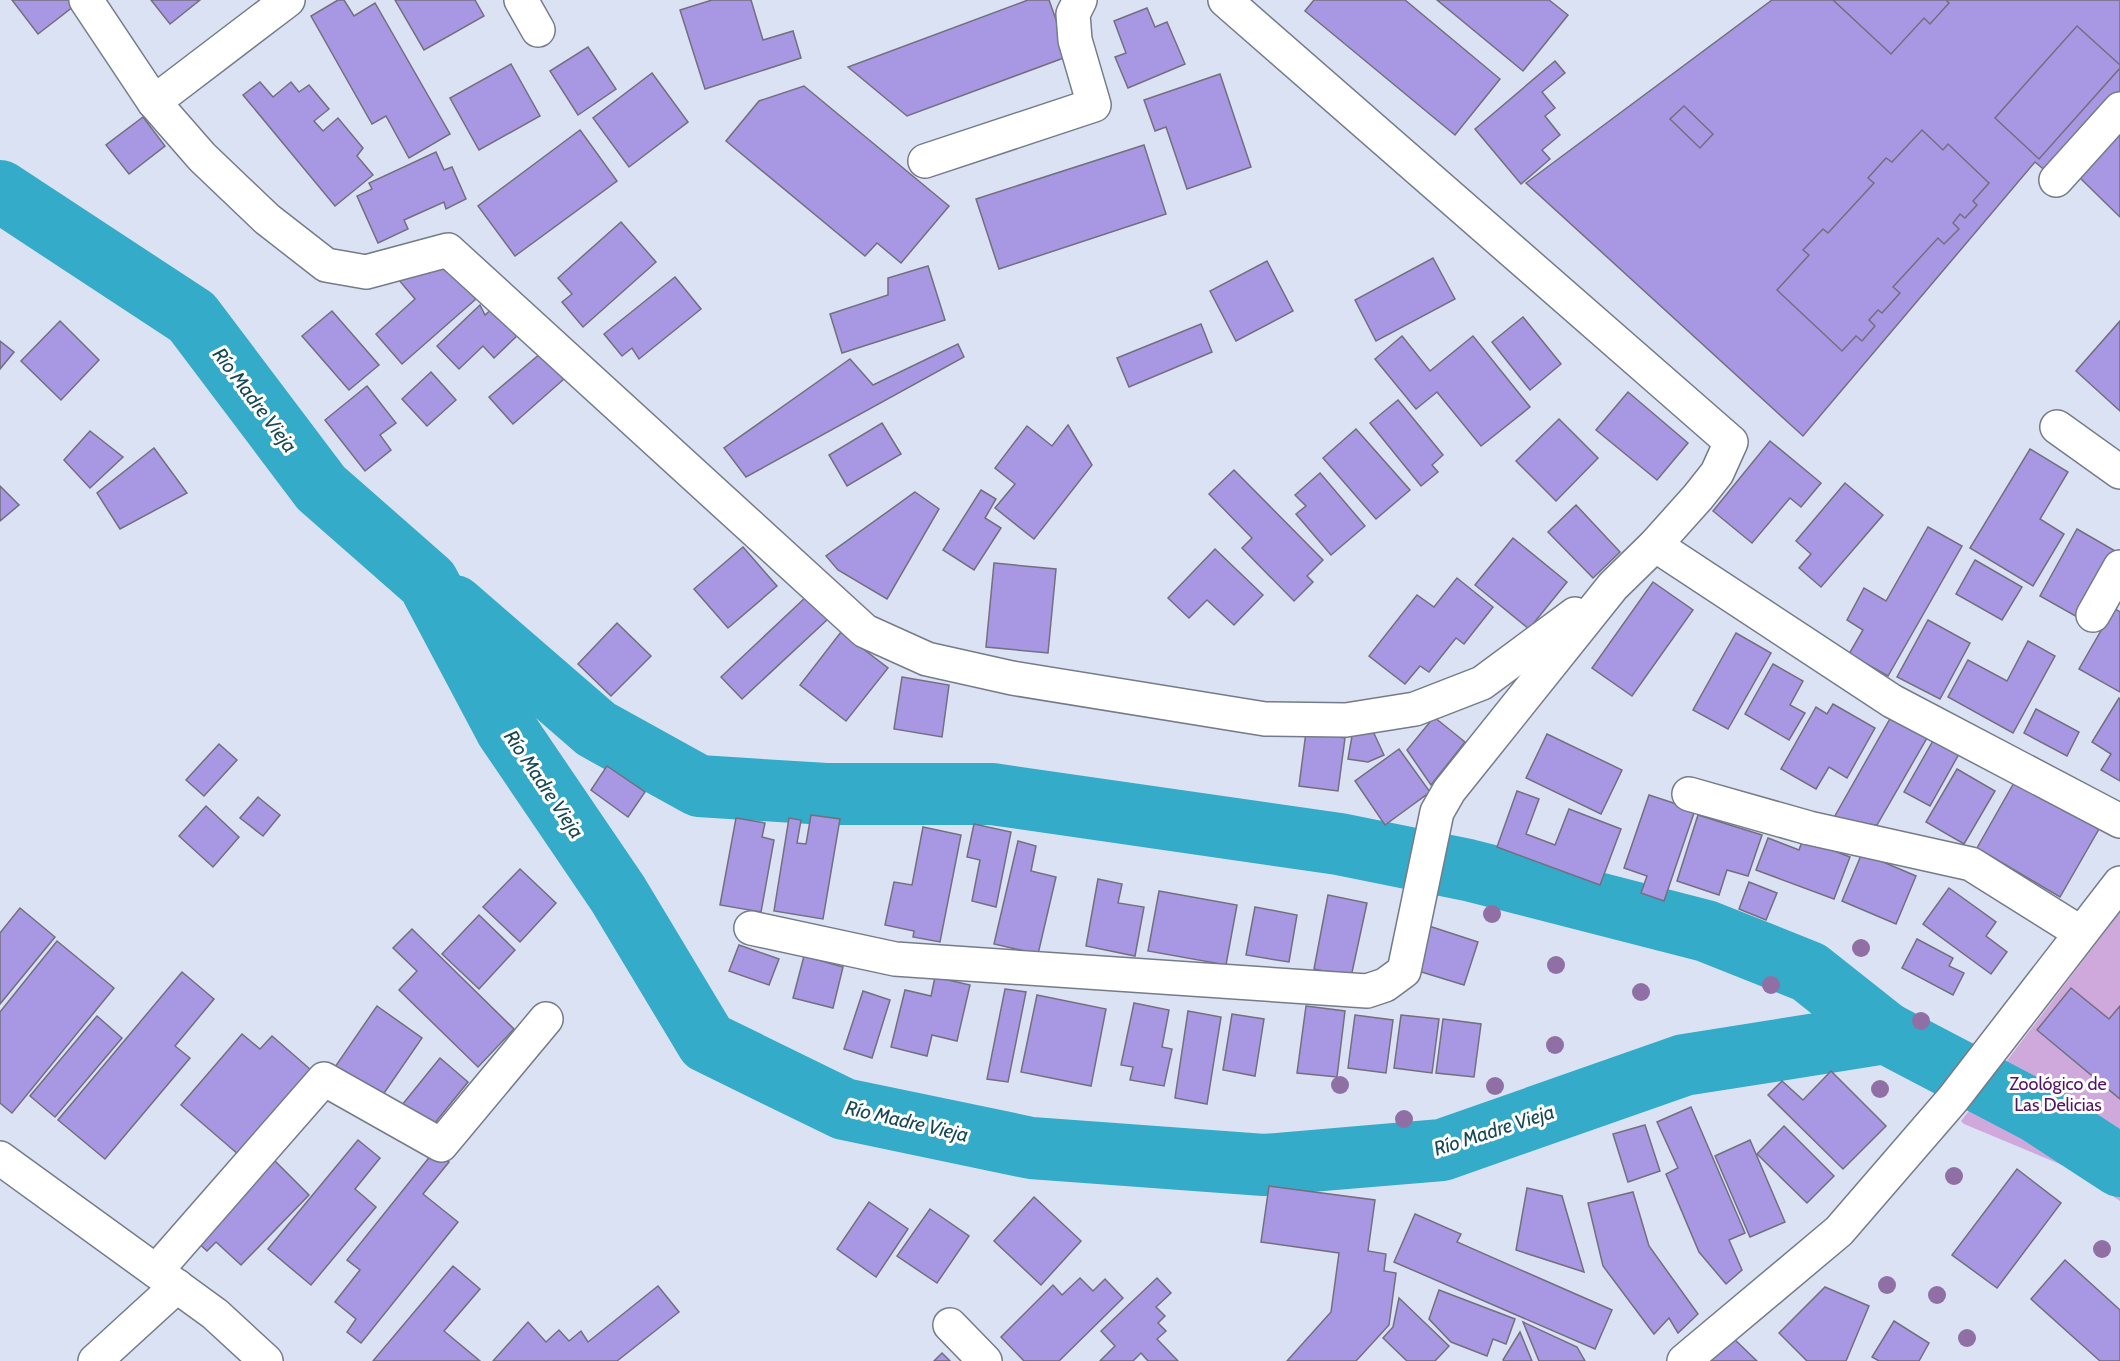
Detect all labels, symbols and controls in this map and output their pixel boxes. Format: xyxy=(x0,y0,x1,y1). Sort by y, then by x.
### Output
water label: Río Madre Vieja xyxy=(208,343,302,457)
water label: Río Madre Vieja xyxy=(499,725,589,843)
park label: Zoológico de Las Delicias xyxy=(2009,1073,2107,1116)
water label: Río Madre Vieja xyxy=(843,1095,971,1147)
water label: Río Madre Vieja xyxy=(1431,1099,1557,1161)

